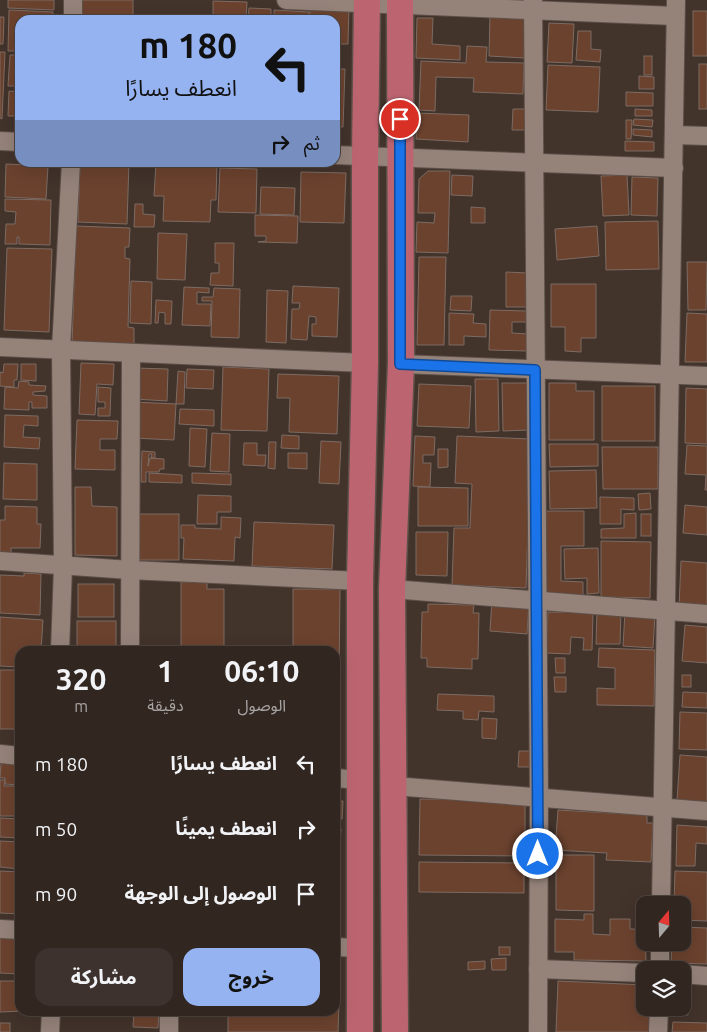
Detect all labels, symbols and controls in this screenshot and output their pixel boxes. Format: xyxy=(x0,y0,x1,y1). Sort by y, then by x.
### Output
text: 180 m xyxy=(139,25,237,65)
icon: left xyxy=(255,35,320,100)
text: انعطف يسارًا xyxy=(125,75,237,100)
pin xyxy=(379,98,421,140)
icon: arrive xyxy=(386,105,414,133)
icon: right xyxy=(266,130,294,158)
text: ثم xyxy=(304,132,320,154)
text: 1 xyxy=(157,654,174,688)
text: 06:10 xyxy=(224,654,299,688)
text: 320 xyxy=(56,662,106,696)
text: دقيقة xyxy=(147,696,184,714)
text: الوصول xyxy=(237,696,286,714)
text: m xyxy=(74,697,88,715)
icon: left xyxy=(292,750,320,778)
text: انعطف يسارًا xyxy=(170,752,277,774)
text: 180 m xyxy=(35,753,88,775)
icon: right xyxy=(292,815,320,843)
text: انعطف يمينًا xyxy=(175,817,277,839)
text: 50 m xyxy=(35,818,77,840)
position arrow xyxy=(511,827,563,879)
icon: arrive xyxy=(292,880,320,908)
text: الوصول إلى الوجهة xyxy=(125,882,277,904)
text: 90 m xyxy=(35,883,77,905)
north arrow xyxy=(636,896,691,951)
map controls xyxy=(636,896,691,1016)
button: مشاركة xyxy=(35,948,173,1006)
button: خروج xyxy=(183,948,320,1006)
button: layers xyxy=(636,961,691,1016)

